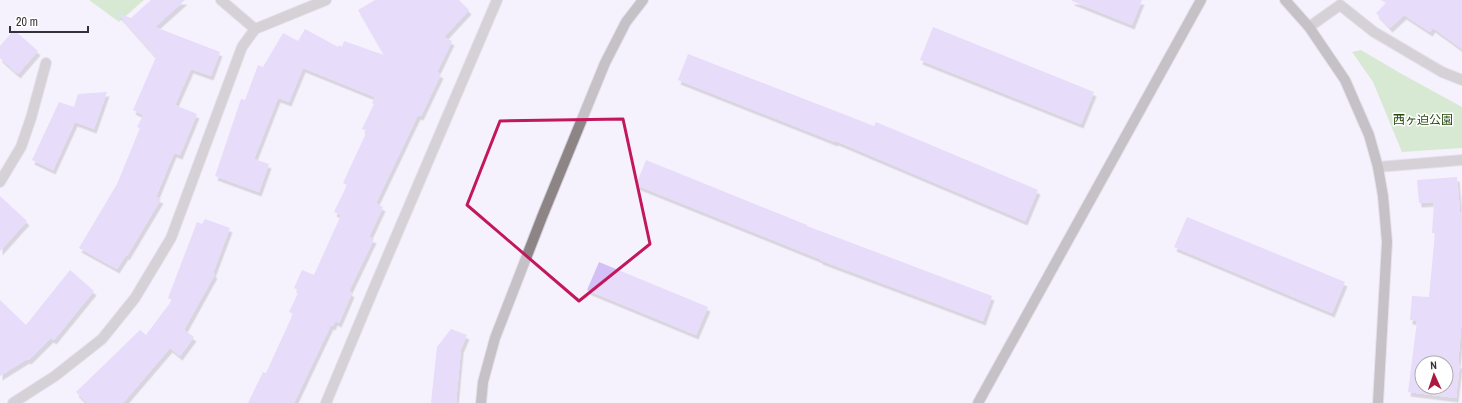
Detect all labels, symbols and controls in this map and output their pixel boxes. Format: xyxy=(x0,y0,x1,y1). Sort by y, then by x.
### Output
scale bar xyxy=(10,8,88,34)
text: 20 m xyxy=(16,14,38,30)
park label: 西ヶ迫公園 xyxy=(1393,112,1453,128)
north arrow xyxy=(1414,355,1454,395)
text: N xyxy=(1430,358,1437,372)

